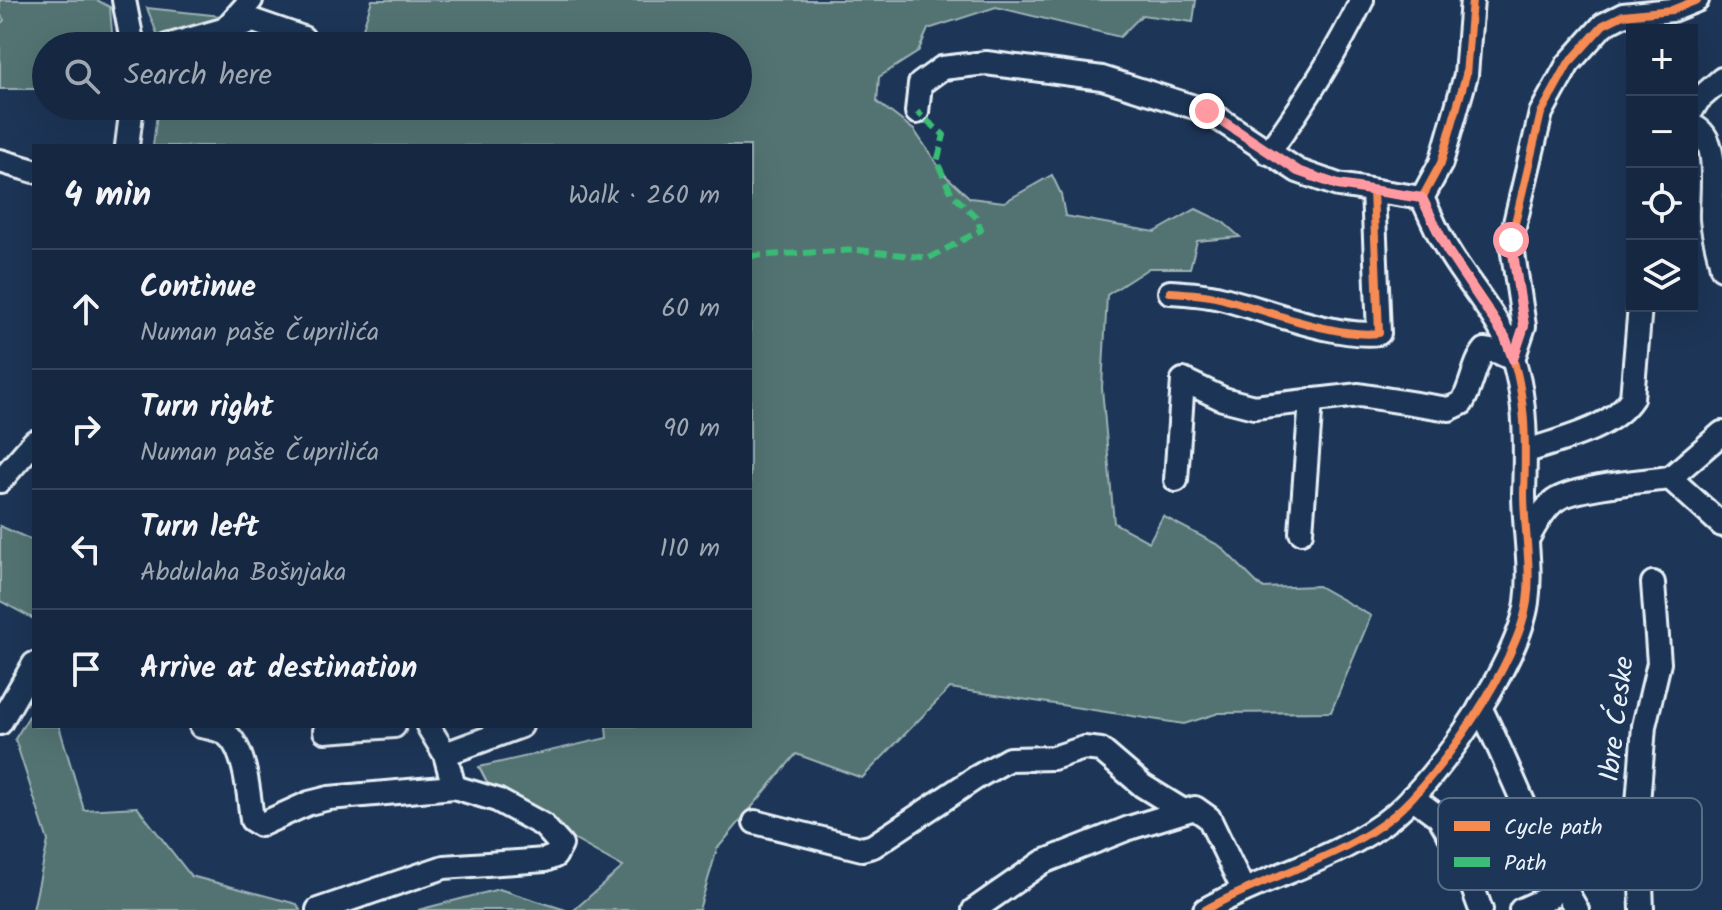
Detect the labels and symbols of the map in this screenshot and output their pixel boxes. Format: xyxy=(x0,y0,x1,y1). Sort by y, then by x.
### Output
route end xyxy=(1189,93,1225,129)
route start xyxy=(1493,222,1529,258)
street label: Ibre Ćeske xyxy=(1588,653,1648,784)
legend xyxy=(1438,798,1702,890)
text: Cycle path xyxy=(1504,811,1603,846)
text: Path xyxy=(1504,847,1547,882)

